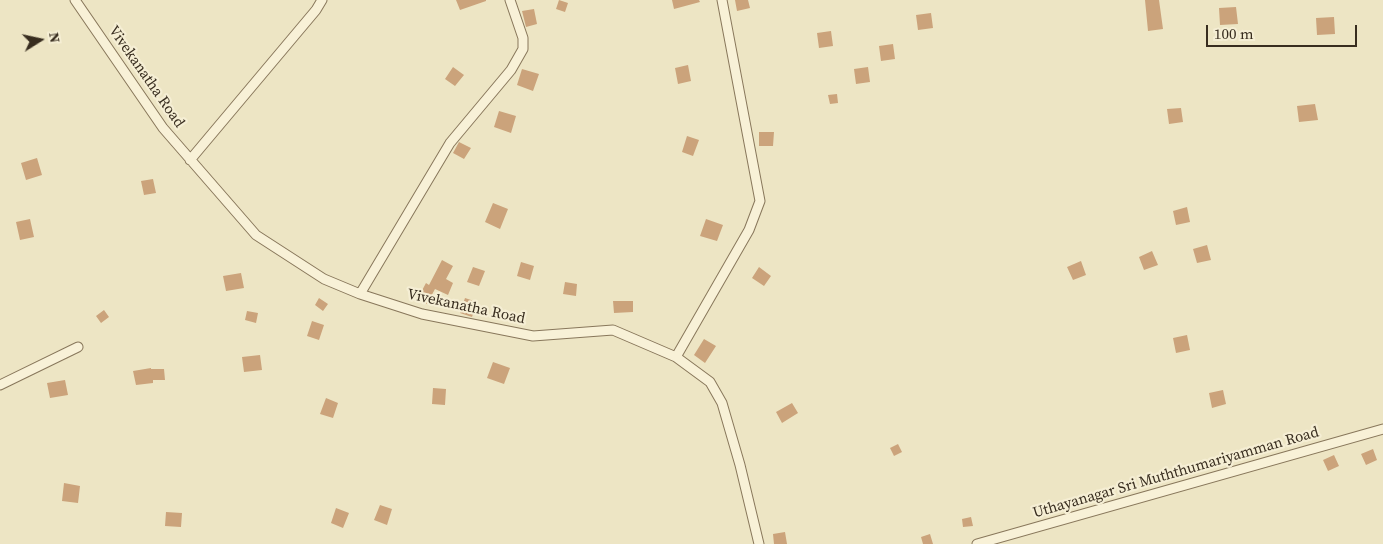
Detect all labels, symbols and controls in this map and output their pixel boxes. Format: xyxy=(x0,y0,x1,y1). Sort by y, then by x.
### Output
north arrow xyxy=(15,15,65,65)
scale bar xyxy=(1208,15,1359,47)
street label: Vivekanatha Road xyxy=(104,23,188,131)
text: 100 m xyxy=(1214,23,1254,44)
text: N xyxy=(44,31,66,44)
street label: Vivekanatha Road xyxy=(405,286,527,328)
street label: Uthayanagar Sri Muththumariyamman Road xyxy=(1031,423,1321,523)

